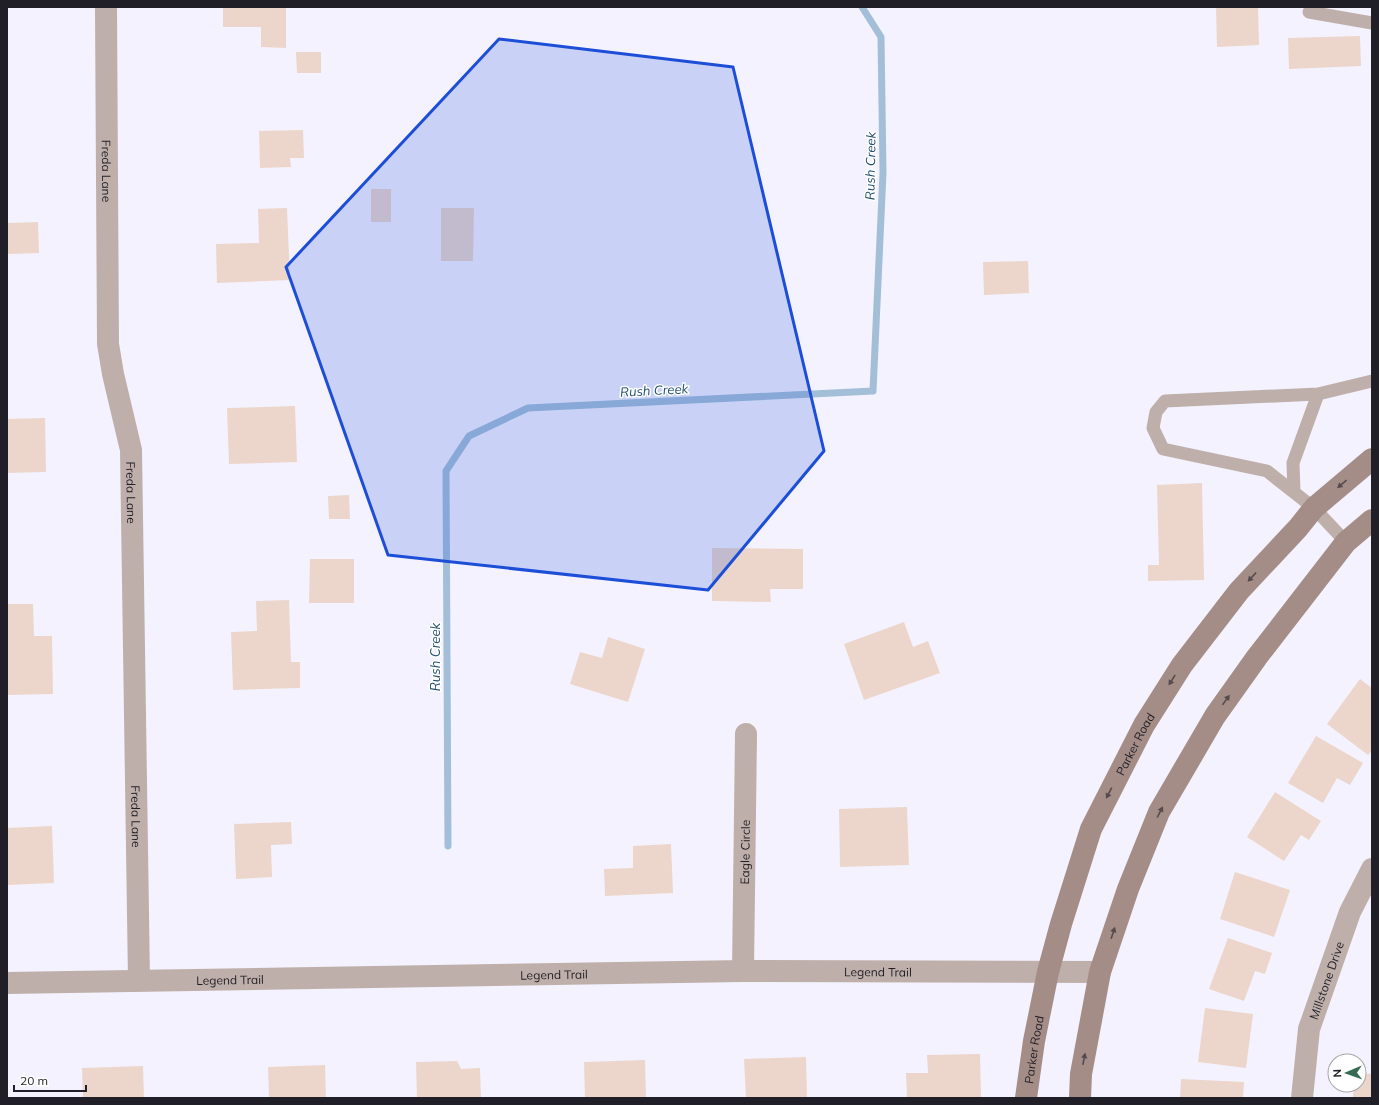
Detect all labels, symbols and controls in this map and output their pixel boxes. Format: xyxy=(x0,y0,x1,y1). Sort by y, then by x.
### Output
water label: Rush Creek xyxy=(861,131,879,200)
street label: Freda Lane xyxy=(99,140,115,202)
water label: Rush Creek xyxy=(619,380,689,400)
street label: Freda Lane xyxy=(124,461,140,524)
one-way arrow xyxy=(1337,480,1348,489)
one-way arrow xyxy=(1247,572,1257,582)
water label: Rush Creek xyxy=(427,623,443,691)
one-way arrow xyxy=(1169,674,1176,686)
one-way arrow xyxy=(1222,695,1230,705)
street label: Parker Road xyxy=(1112,710,1157,778)
street label: Freda Lane xyxy=(129,785,145,848)
one-way arrow xyxy=(1106,788,1112,799)
one-way arrow xyxy=(1157,806,1163,818)
street label: Eagle Circle xyxy=(737,820,752,884)
one-way arrow xyxy=(1110,927,1116,939)
street label: Millstone Drive xyxy=(1306,939,1347,1021)
street label: Legend Trail xyxy=(844,964,912,979)
street label: Legend Trail xyxy=(520,966,588,982)
street label: Legend Trail xyxy=(196,971,264,987)
street label: Parker Road xyxy=(1021,1014,1046,1084)
one-way arrow xyxy=(1081,1053,1087,1065)
north arrow xyxy=(1327,1053,1367,1093)
scale bar xyxy=(14,1067,86,1093)
text: N xyxy=(1330,1069,1344,1078)
text: 20 m xyxy=(20,1073,48,1088)

